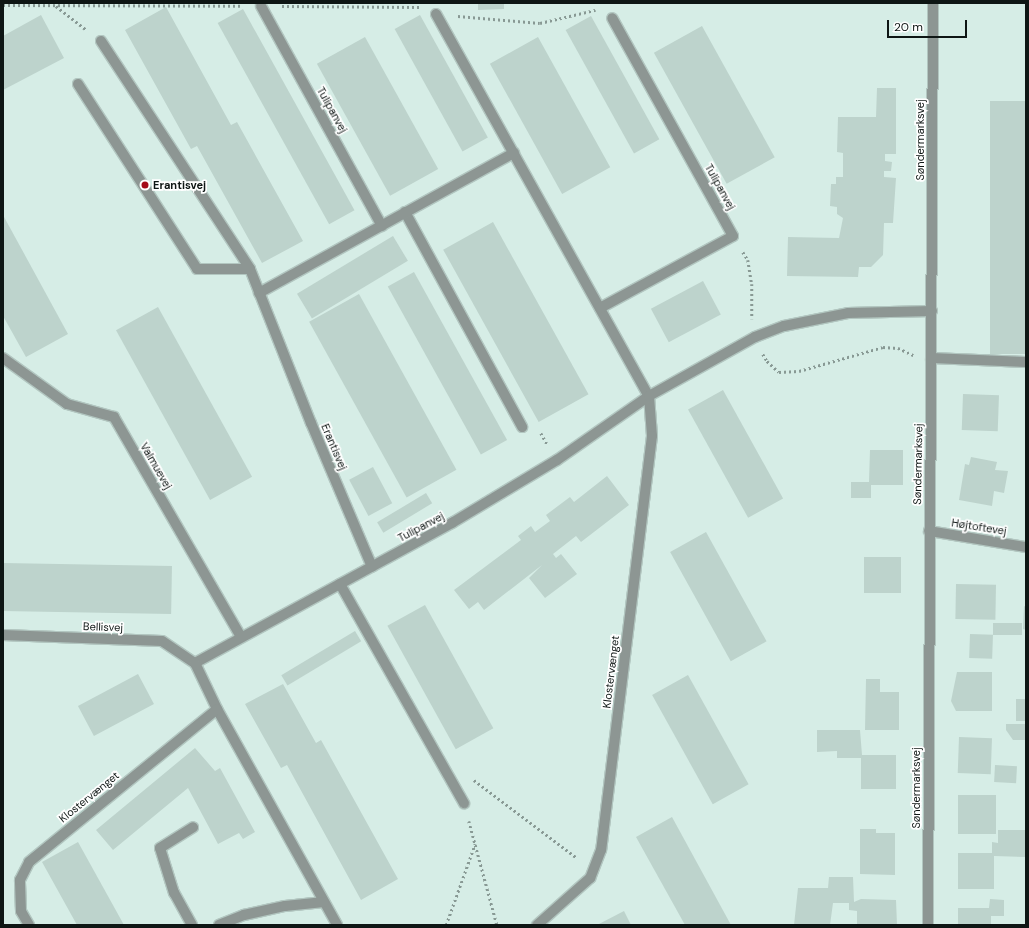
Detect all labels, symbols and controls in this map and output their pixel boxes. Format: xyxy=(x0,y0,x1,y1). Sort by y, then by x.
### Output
scale bar xyxy=(889,12,969,38)
text: 20 m xyxy=(894,19,923,35)
street label: Tulipanvej xyxy=(314,85,350,135)
street label: Søndermarksvej xyxy=(913,99,927,181)
street label: Tulipanvej xyxy=(702,162,738,212)
place label: Erantisvej xyxy=(153,178,206,192)
marker: Erantisvej xyxy=(140,180,150,190)
street label: Erantisvej xyxy=(318,422,350,472)
street label: Søndermarksvej xyxy=(911,423,925,505)
street label: Valmuevej xyxy=(137,440,175,492)
street label: Tulipanvej xyxy=(396,509,446,545)
street label: Højtoftevej xyxy=(950,516,1008,538)
street label: Bellisvej xyxy=(83,620,123,634)
street label: Klostervænget xyxy=(600,635,622,709)
street label: Søndermarksvej xyxy=(909,747,923,829)
street label: Klostervænget xyxy=(56,769,122,825)

